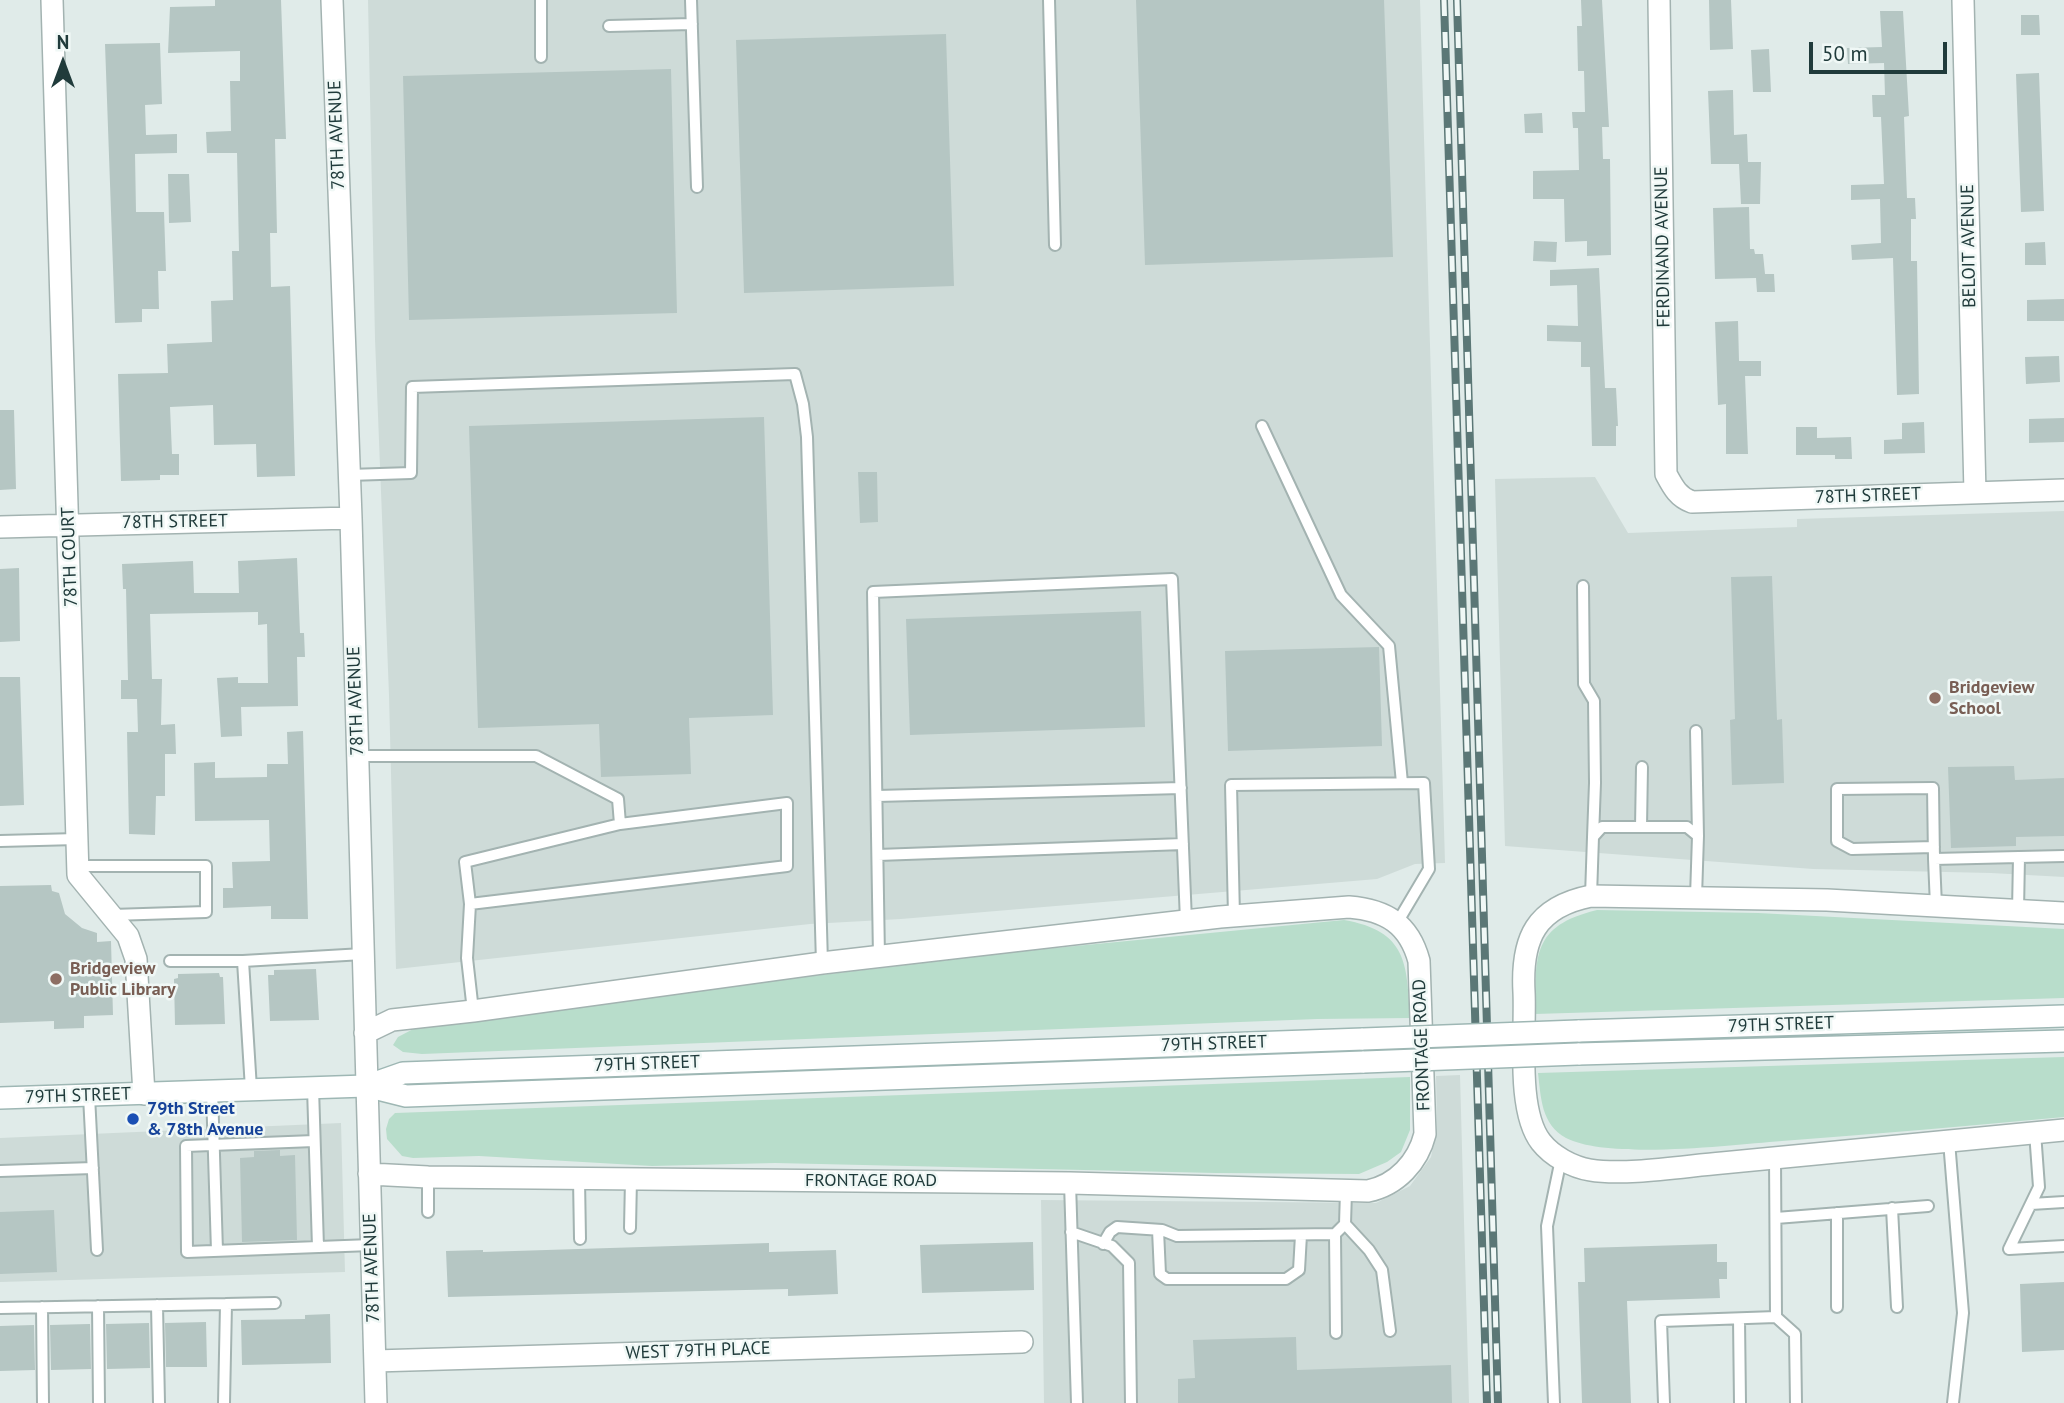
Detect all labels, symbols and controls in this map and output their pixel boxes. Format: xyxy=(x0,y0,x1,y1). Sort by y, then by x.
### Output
north arrow xyxy=(28,28,98,98)
scale bar xyxy=(1812,28,1950,72)
text: N xyxy=(57,30,69,54)
text: 50 m xyxy=(1822,40,1868,67)
street label: 78TH AVENUE xyxy=(324,80,350,190)
street label: FERDINAND AVENUE xyxy=(1651,166,1675,328)
street label: BELOIT AVENUE xyxy=(1957,184,1981,308)
street label: 78TH STREET xyxy=(1815,483,1921,509)
street label: 78TH COURT xyxy=(57,507,83,607)
street label: 78TH STREET xyxy=(122,510,228,534)
street label: 78TH AVENUE xyxy=(343,646,369,756)
place label: Bridgeview School xyxy=(1949,677,2034,720)
marker: Bridgeview School xyxy=(1927,690,1943,706)
place label: Bridgeview Public Library xyxy=(70,958,175,1000)
marker: Bridgeview Public Library xyxy=(48,971,64,987)
street label: FRONTAGE ROAD xyxy=(1409,979,1435,1111)
street label: 79TH STREET xyxy=(1728,1012,1834,1038)
street label: 79TH STREET xyxy=(1161,1031,1267,1057)
street label: 79TH STREET xyxy=(594,1051,700,1077)
street label: 79TH STREET xyxy=(25,1083,131,1109)
place label: 79th Street & 78th Avenue xyxy=(147,1098,263,1140)
marker: 79th Street & 78th Avenue xyxy=(125,1111,141,1127)
street label: FRONTAGE ROAD xyxy=(805,1170,937,1192)
street label: 78TH AVENUE xyxy=(359,1213,385,1323)
street label: WEST 79TH PLACE xyxy=(625,1338,771,1364)

